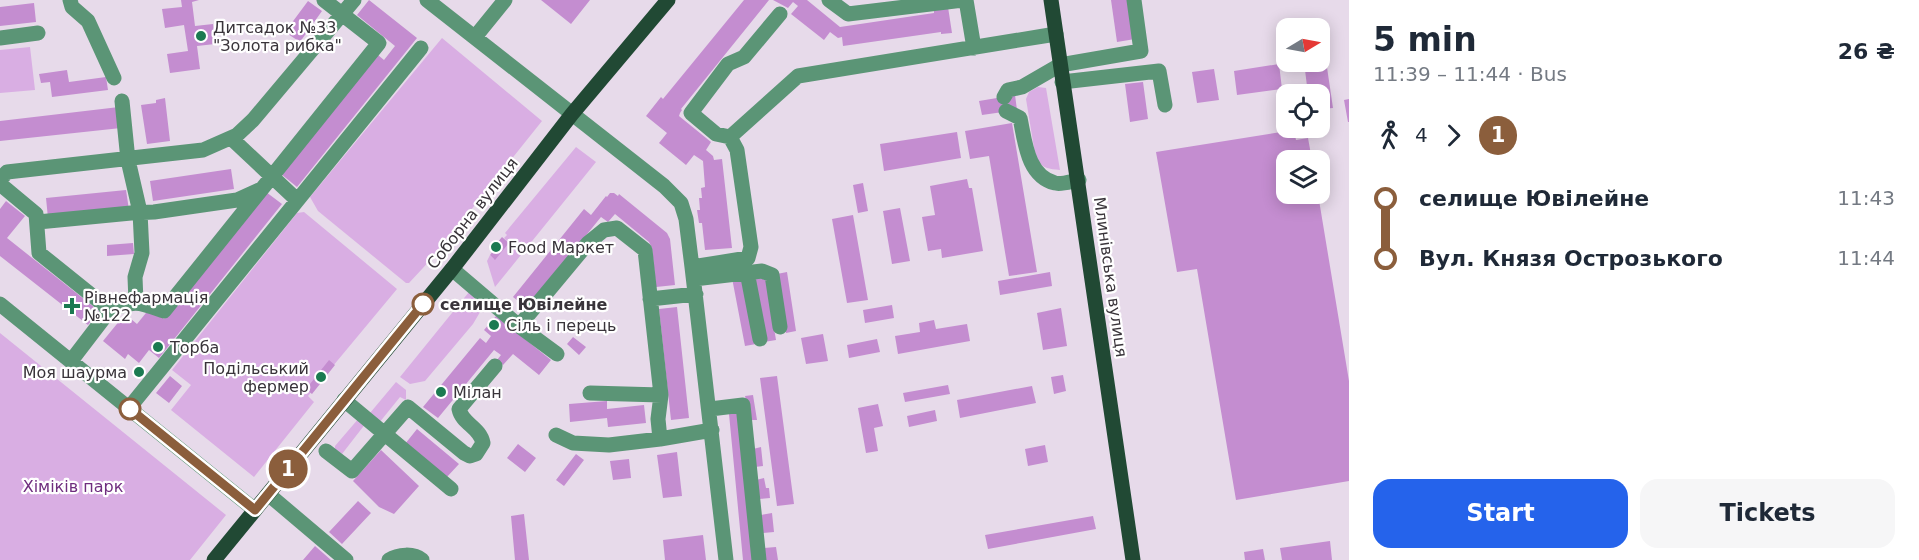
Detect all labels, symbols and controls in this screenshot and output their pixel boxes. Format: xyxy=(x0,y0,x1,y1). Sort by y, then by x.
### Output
place label: Дитсадок №33 "Золота рибка" xyxy=(213,18,342,55)
north arrow xyxy=(1276,18,1330,72)
map controls xyxy=(1276,18,1330,204)
text: 5 min xyxy=(1373,20,1477,59)
marker: Дитсадок №33 "Золота рибка" xyxy=(194,29,208,43)
text: 26 ₴ xyxy=(1838,39,1895,64)
text: 11:39 – 11:44 · Bus xyxy=(1373,62,1567,86)
button: locate xyxy=(1276,84,1330,138)
icon: walk xyxy=(1373,119,1406,152)
icon: forward xyxy=(1437,119,1470,152)
text: 4 xyxy=(1415,123,1428,147)
text: 1 xyxy=(1491,123,1505,147)
button: layers xyxy=(1276,150,1330,204)
street label: Соборна вулиця xyxy=(423,154,522,273)
text: селище Ювілейне xyxy=(1419,186,1649,211)
text: 11:43 xyxy=(1837,186,1895,210)
street label: Млинівська вулиця xyxy=(1090,196,1131,358)
place label: Food Маркет xyxy=(508,238,614,257)
marker: Food Маркет xyxy=(489,240,503,254)
text: Вул. Князя Острозького xyxy=(1419,246,1723,271)
text: 11:44 xyxy=(1837,246,1895,270)
place label: Рівнефармація №122 xyxy=(84,288,208,325)
marker: селище Ювілейне xyxy=(412,293,434,315)
place label: селище Ювілейне xyxy=(440,295,608,314)
marker: Рівнефармація №122 xyxy=(65,299,79,313)
place label: Сіль і перець xyxy=(506,316,617,335)
marker: Сіль і перець xyxy=(487,318,501,332)
place label: Торба xyxy=(169,338,219,357)
marker: Торба xyxy=(151,340,165,354)
place label: Подільський фермер xyxy=(203,359,309,396)
place label: Моя шаурма xyxy=(23,363,127,382)
marker: Моя шаурма xyxy=(132,365,146,379)
marker: Подільський фермер xyxy=(314,370,328,384)
place label: Мілан xyxy=(453,383,502,402)
marker: Мілан xyxy=(434,385,448,399)
unlabelled marker xyxy=(119,398,141,420)
line badge: 1 xyxy=(268,450,308,488)
text: 1 xyxy=(281,457,295,481)
park label: Хіміків парк xyxy=(23,477,124,496)
button: Start xyxy=(1373,479,1628,548)
button: Tickets xyxy=(1640,479,1895,548)

